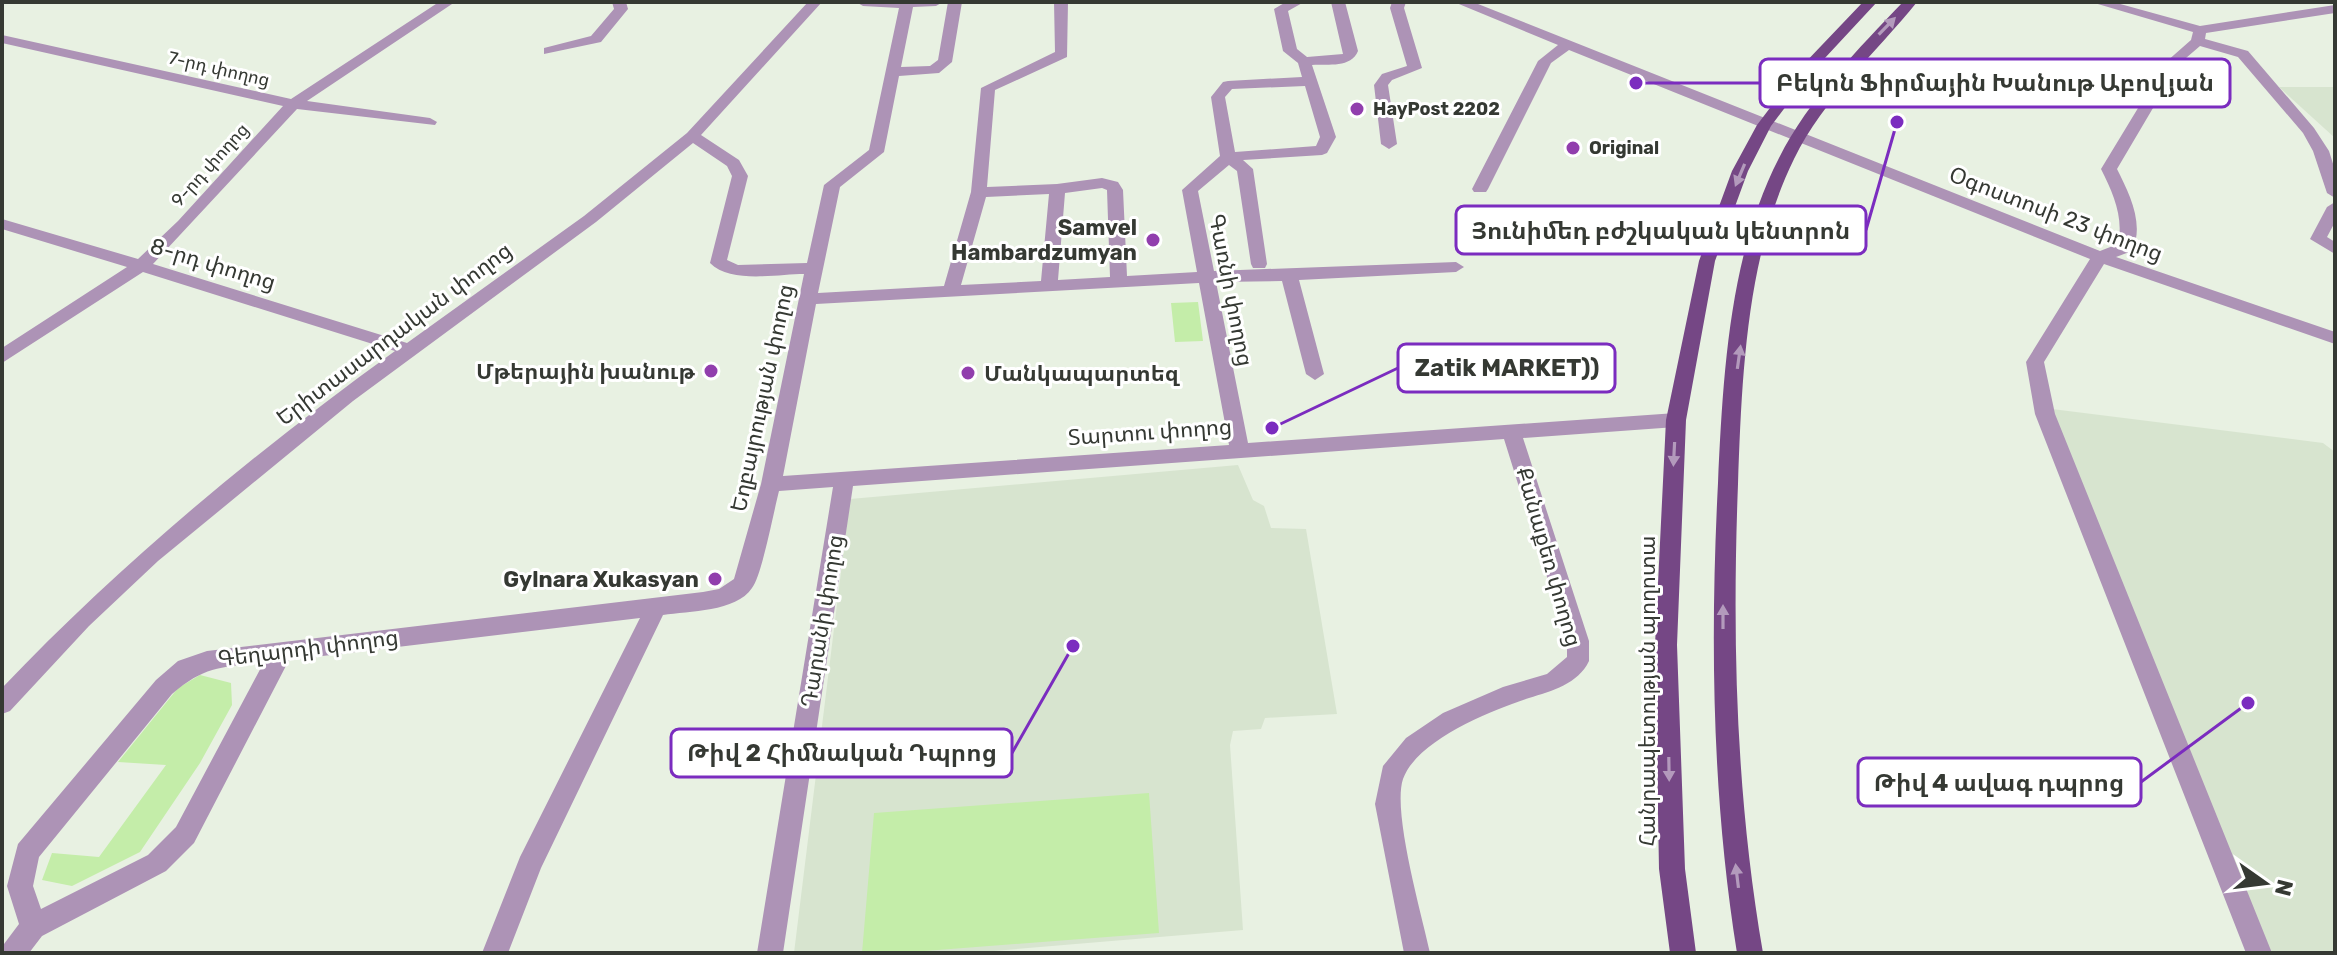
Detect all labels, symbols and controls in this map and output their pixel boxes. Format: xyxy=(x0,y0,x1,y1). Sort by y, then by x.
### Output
one-way arrow xyxy=(1877,17,1896,36)
street label: 7-րդ փողոց xyxy=(166,47,272,91)
callout: Բեկոն Ֆիրմային Խանութ Աբովյան xyxy=(1760,59,2230,107)
text: Բեկոն Ֆիրմային Խանութ Աբովյան xyxy=(1776,69,2214,97)
place label: HayPost 2202 xyxy=(1373,98,1500,120)
marker: HayPost 2202 xyxy=(1348,100,1366,118)
street label: 9-րդ փողոց xyxy=(167,119,253,211)
place label: Original xyxy=(1589,137,1659,159)
marker: Original xyxy=(1564,139,1582,157)
street label: Օգոստոսի 23 փողոց xyxy=(1945,161,2167,267)
one-way arrow xyxy=(1733,163,1746,186)
callout: Յունիմեդ բժշկական կենտրոն xyxy=(1456,206,1866,254)
street label: Գառնի փողոց xyxy=(1203,211,1259,369)
place label: Samvel Hambardzumyan xyxy=(951,214,1137,266)
text: Յունիմեդ բժշկական կենտրոն xyxy=(1472,217,1850,245)
marker: Samvel Hambardzumyan xyxy=(1144,231,1162,249)
street label: 8-րդ փողոց xyxy=(147,232,279,296)
street label: Երիտասարդական փողոց xyxy=(271,237,517,431)
street label: Եղբայրության փողոց xyxy=(725,282,799,514)
callout: Zatik MARKET)) xyxy=(1398,344,1615,392)
one-way arrow xyxy=(1732,344,1745,369)
text: Zatik MARKET)) xyxy=(1415,354,1599,382)
place label: Մթերային խանութ xyxy=(476,358,695,385)
place label: Մանկապարտեզ xyxy=(984,360,1181,387)
marker: Մթերային խանութ xyxy=(702,362,720,380)
marker: Մանկապարտեզ xyxy=(959,364,977,382)
street label: Տարտու փողոց xyxy=(1067,413,1233,451)
one-way arrow xyxy=(1667,442,1680,467)
street label: Քանաքեռ փողոց xyxy=(1511,464,1587,650)
street label: Դարանի փողոց xyxy=(795,533,849,709)
street label: Հանրապետության պողոտա xyxy=(1634,535,1661,847)
place label: Gylnara Xukasyan xyxy=(503,566,699,593)
marker: Gylnara Xukasyan xyxy=(706,570,724,588)
one-way arrow xyxy=(1717,604,1729,629)
street label: Գեղարդի փողոց xyxy=(216,624,400,672)
callout: Թիվ 2 Հիմնական Դպրոց xyxy=(671,729,1012,777)
text: Թիվ 2 Հիմնական Դպրոց xyxy=(687,739,997,767)
one-way arrow xyxy=(1663,757,1676,782)
callout: Թիվ 4 ավագ դպրոց xyxy=(1858,758,2141,806)
text: Թիվ 4 ավագ դպրոց xyxy=(1874,769,2124,797)
north arrow xyxy=(2225,843,2305,923)
one-way arrow xyxy=(1730,863,1743,888)
text: N xyxy=(2269,877,2299,899)

